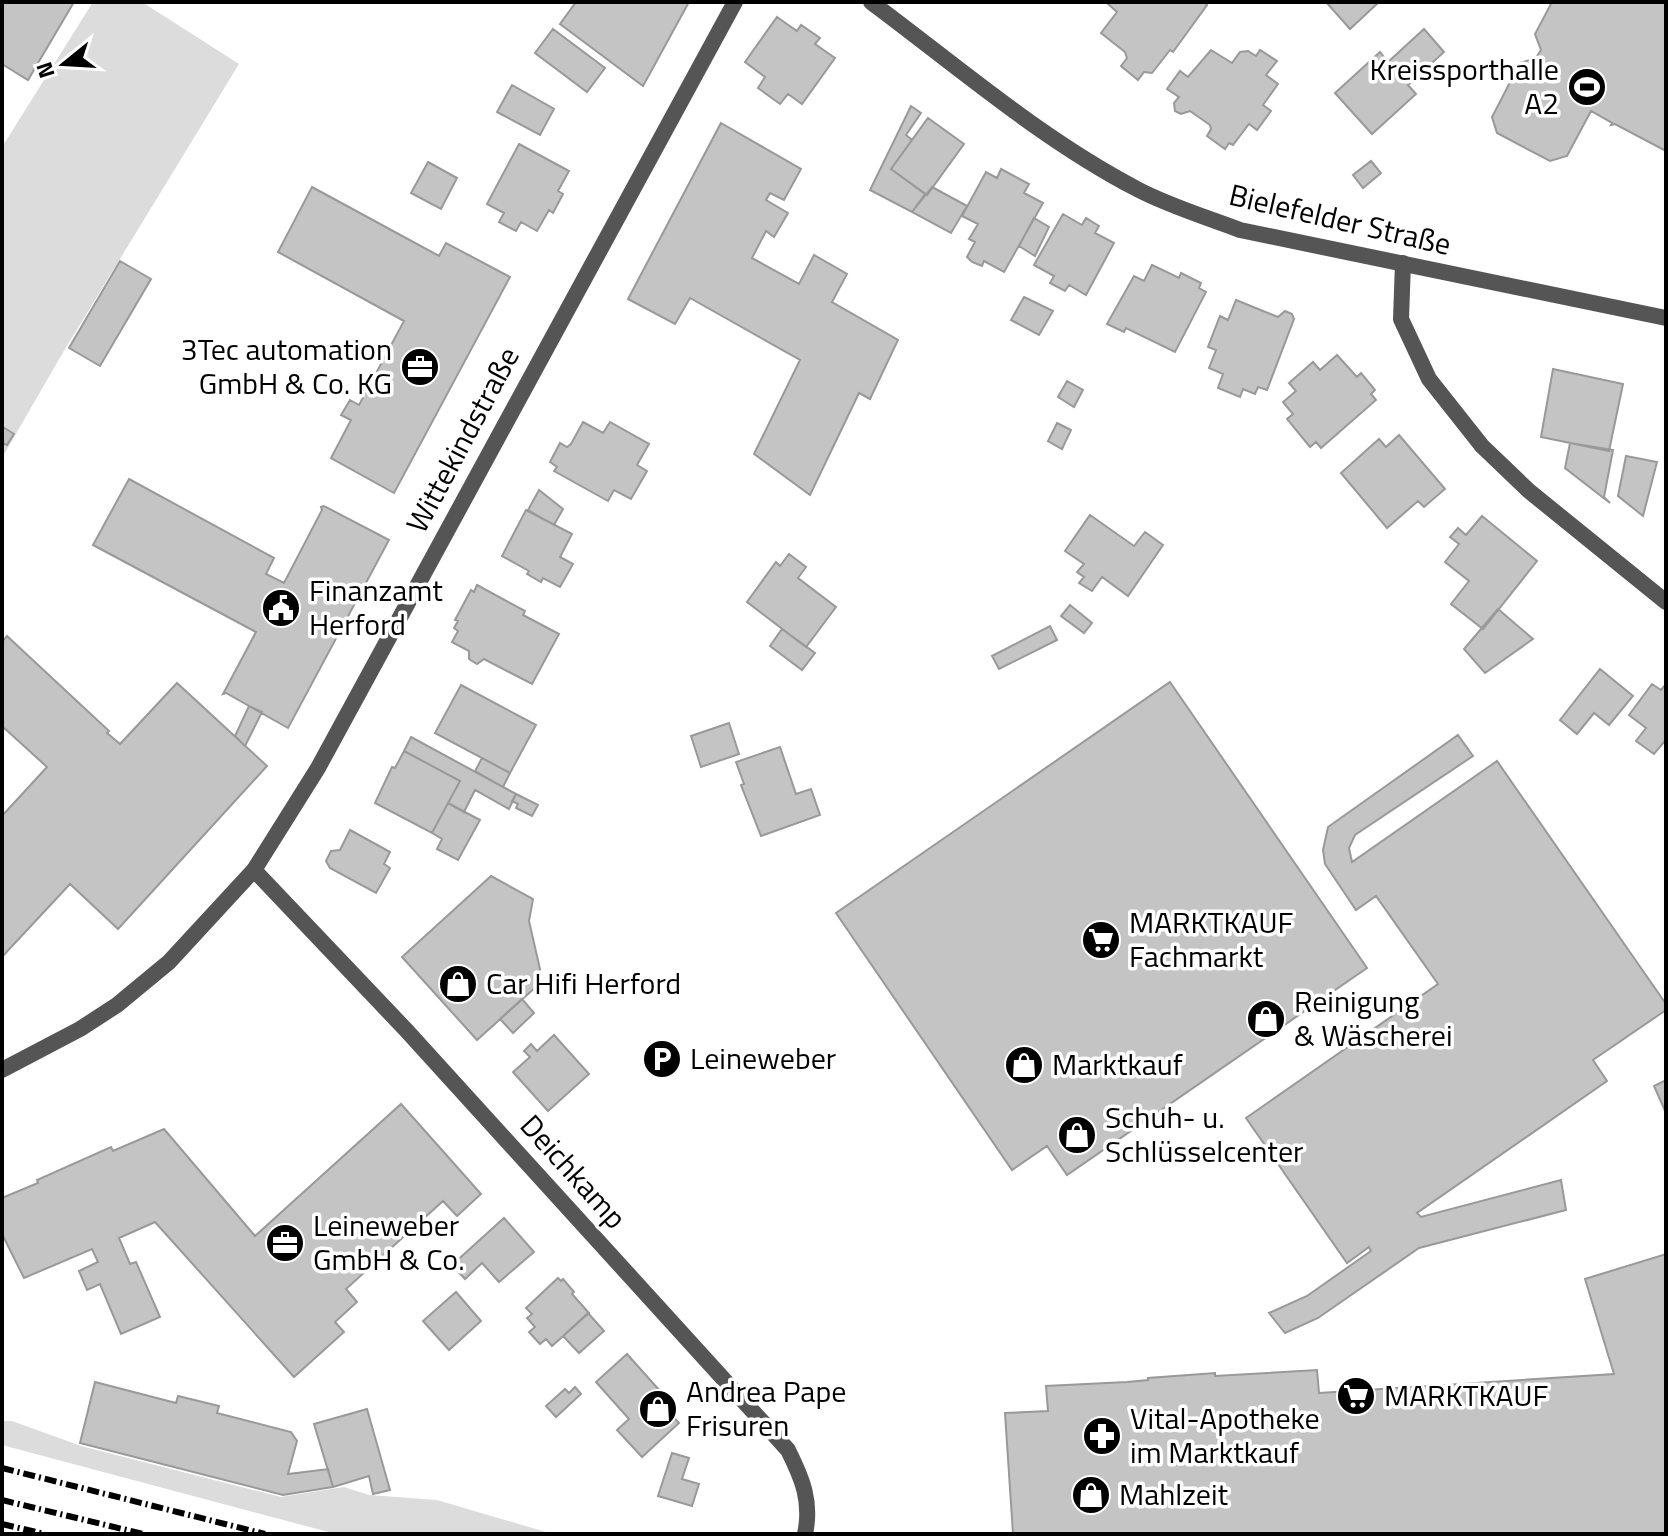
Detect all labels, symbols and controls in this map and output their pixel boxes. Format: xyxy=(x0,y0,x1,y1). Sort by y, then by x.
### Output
north arrow xyxy=(24,24,104,104)
place label: Kreissporthalle A2 xyxy=(1370,46,1559,126)
text: N xyxy=(26,58,64,83)
sports icon: Kreissporthalle A2 xyxy=(1566,66,1608,108)
street label: Bielefelder Straße xyxy=(1225,171,1456,267)
place label: 3Tec automation GmbH & Co. KG xyxy=(181,326,392,406)
street label: Wittekindstraße xyxy=(394,338,530,541)
office icon: 3Tec automation GmbH & Co. KG xyxy=(399,346,441,388)
place label: Finanzamt Herford xyxy=(309,567,443,647)
public building icon: Finanzamt Herford xyxy=(260,587,302,629)
place label: MARKTKAUF Fachmarkt xyxy=(1129,899,1293,979)
supermarket icon: MARKTKAUF Fachmarkt xyxy=(1080,919,1122,961)
place label: Car Hifi Herford xyxy=(486,960,681,1006)
shop icon: Car Hifi Herford xyxy=(437,963,479,1005)
place label: Reinigung & Wäscherei xyxy=(1294,978,1453,1058)
shop icon: Reinigung & Wäscherei xyxy=(1245,998,1287,1040)
place label: Leineweber xyxy=(690,1035,836,1081)
parking icon: Leineweber xyxy=(641,1038,683,1080)
place label: Marktkauf xyxy=(1052,1041,1183,1087)
shop icon: Marktkauf xyxy=(1003,1044,1045,1086)
place label: Schuh- u. Schlüsselcenter xyxy=(1105,1094,1303,1174)
street label: Deichkamp xyxy=(510,1104,638,1239)
shop icon: Schuh- u. Schlüsselcenter xyxy=(1056,1114,1098,1156)
place label: Leineweber GmbH & Co. xyxy=(313,1202,465,1282)
office icon: Leineweber GmbH & Co. xyxy=(264,1222,306,1264)
place label: Andrea Pape Frisuren xyxy=(686,1368,846,1448)
place label: MARKTKAUF xyxy=(1384,1372,1548,1418)
supermarket icon: MARKTKAUF xyxy=(1335,1375,1377,1417)
shop icon: Andrea Pape Frisuren xyxy=(637,1388,679,1430)
place label: Vital-Apotheke im Marktkauf xyxy=(1130,1395,1320,1475)
pharmacy icon: Vital-Apotheke im Marktkauf xyxy=(1081,1415,1123,1457)
place label: Mahlzeit xyxy=(1119,1471,1229,1517)
shop icon: Mahlzeit xyxy=(1070,1474,1112,1516)

